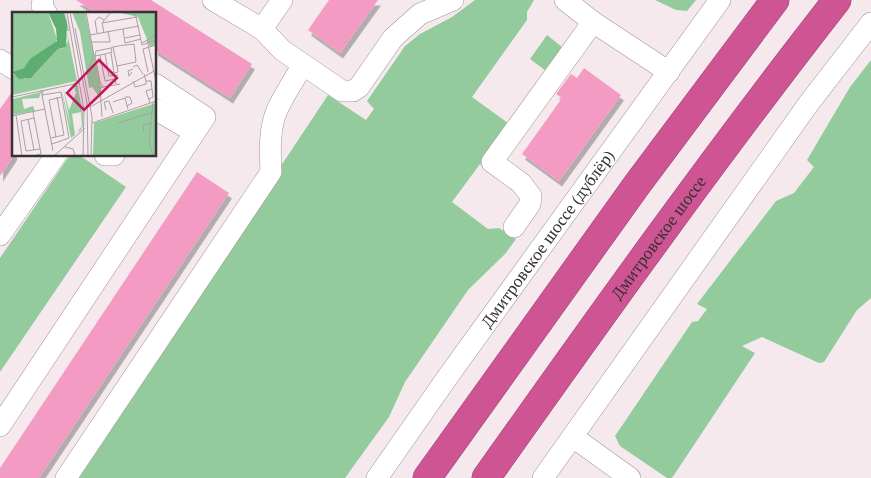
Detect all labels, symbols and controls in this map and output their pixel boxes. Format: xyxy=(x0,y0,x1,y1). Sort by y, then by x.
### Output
inset map xyxy=(12,12,156,156)
street label: Дмитровское шоссе (дублёр) xyxy=(476,145,619,332)
street label: Дмитровское шоссе xyxy=(606,171,711,304)

